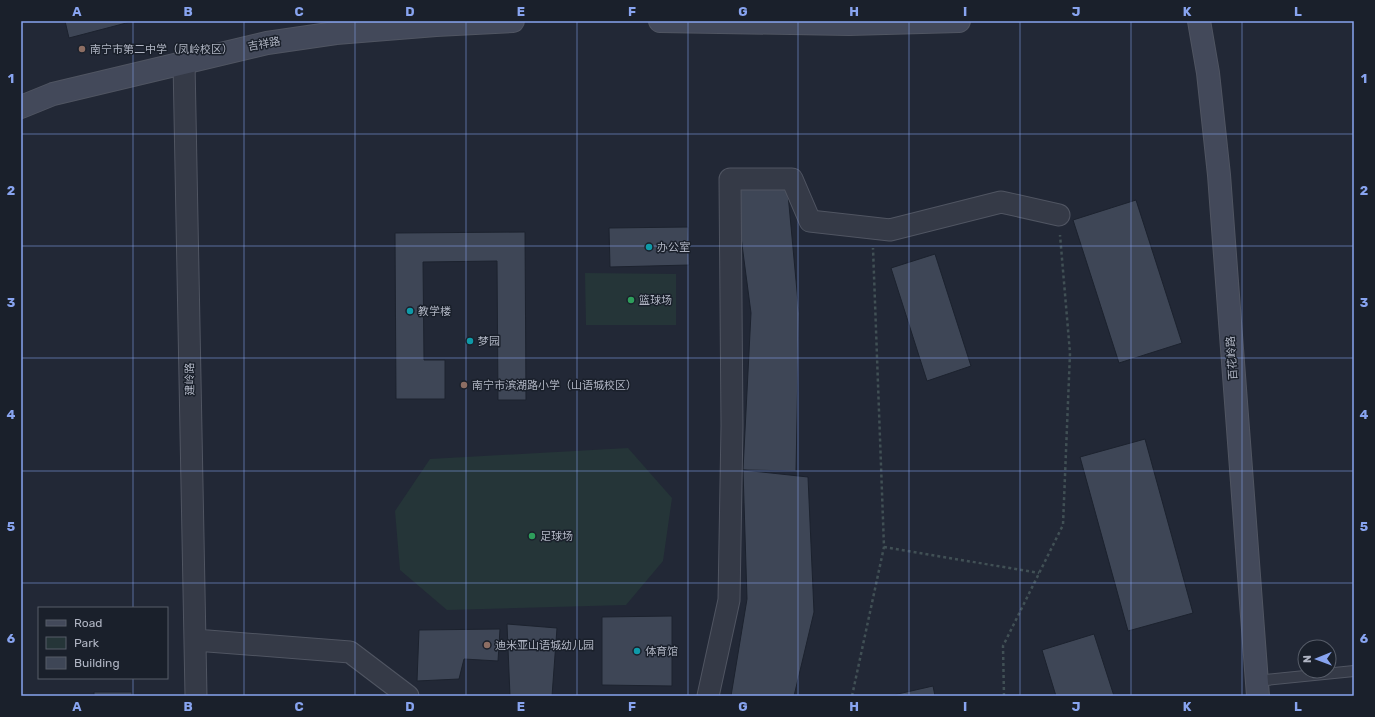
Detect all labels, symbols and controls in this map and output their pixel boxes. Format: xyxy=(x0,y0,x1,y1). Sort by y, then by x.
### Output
text: A xyxy=(72,4,82,19)
text: B xyxy=(183,4,193,19)
text: C xyxy=(294,4,304,19)
text: D xyxy=(405,4,415,19)
text: E xyxy=(517,4,525,19)
text: F xyxy=(628,4,636,19)
text: G xyxy=(738,4,748,19)
text: H xyxy=(849,4,859,19)
text: I xyxy=(963,4,967,19)
text: J xyxy=(1072,4,1080,19)
text: K xyxy=(1183,4,1192,19)
text: L xyxy=(1294,4,1302,19)
street label: 吉祥路 xyxy=(247,34,281,54)
place label: 南宁市第二中学（凤岭校区） xyxy=(90,43,233,56)
marker: 南宁市第二中学（凤岭校区） xyxy=(77,44,87,54)
text: 1 xyxy=(8,71,14,86)
text: 1 xyxy=(1361,71,1367,86)
text: 2 xyxy=(7,183,15,198)
text: 2 xyxy=(1360,183,1368,198)
place label: 办公室 xyxy=(657,241,690,254)
marker: 办公室 xyxy=(644,242,654,252)
place label: 篮球场 xyxy=(639,294,672,307)
text: 3 xyxy=(7,295,16,310)
marker: 篮球场 xyxy=(626,295,636,305)
text: 3 xyxy=(1360,295,1369,310)
place label: 教学楼 xyxy=(418,305,451,318)
marker: 教学楼 xyxy=(405,306,415,316)
place label: 梦园 xyxy=(478,335,500,348)
marker: 梦园 xyxy=(465,336,475,346)
street label: 百花岭路 xyxy=(1224,336,1240,380)
street label: 建岭路 xyxy=(183,362,197,396)
place label: 南宁市滨湖路小学（山语城校区） xyxy=(472,379,637,392)
marker: 南宁市滨湖路小学（山语城校区） xyxy=(459,380,469,390)
text: 4 xyxy=(7,407,16,422)
text: 4 xyxy=(1360,407,1369,422)
text: 5 xyxy=(7,519,15,534)
text: 5 xyxy=(1360,519,1368,534)
place label: 足球场 xyxy=(540,530,573,543)
marker: 足球场 xyxy=(527,531,537,541)
legend xyxy=(38,607,168,679)
text: Road xyxy=(74,616,102,630)
text: 6 xyxy=(7,631,16,646)
text: 6 xyxy=(1360,631,1369,646)
text: Park xyxy=(74,636,100,650)
place label: 迪米亚山语城幼儿园 xyxy=(495,639,594,652)
north arrow xyxy=(1297,639,1337,679)
marker: 迪米亚山语城幼儿园 xyxy=(482,640,492,650)
place label: 体育馆 xyxy=(645,645,678,658)
marker: 体育馆 xyxy=(632,646,642,656)
text: N xyxy=(1301,655,1314,663)
text: Building xyxy=(74,656,120,670)
text: A xyxy=(72,699,82,714)
text: B xyxy=(183,699,193,714)
text: C xyxy=(294,699,304,714)
text: D xyxy=(405,699,415,714)
text: E xyxy=(517,699,525,714)
text: F xyxy=(628,699,636,714)
text: G xyxy=(738,699,748,714)
text: H xyxy=(849,699,859,714)
text: I xyxy=(963,699,967,714)
text: J xyxy=(1072,699,1080,714)
text: K xyxy=(1183,699,1192,714)
text: L xyxy=(1294,699,1302,714)

